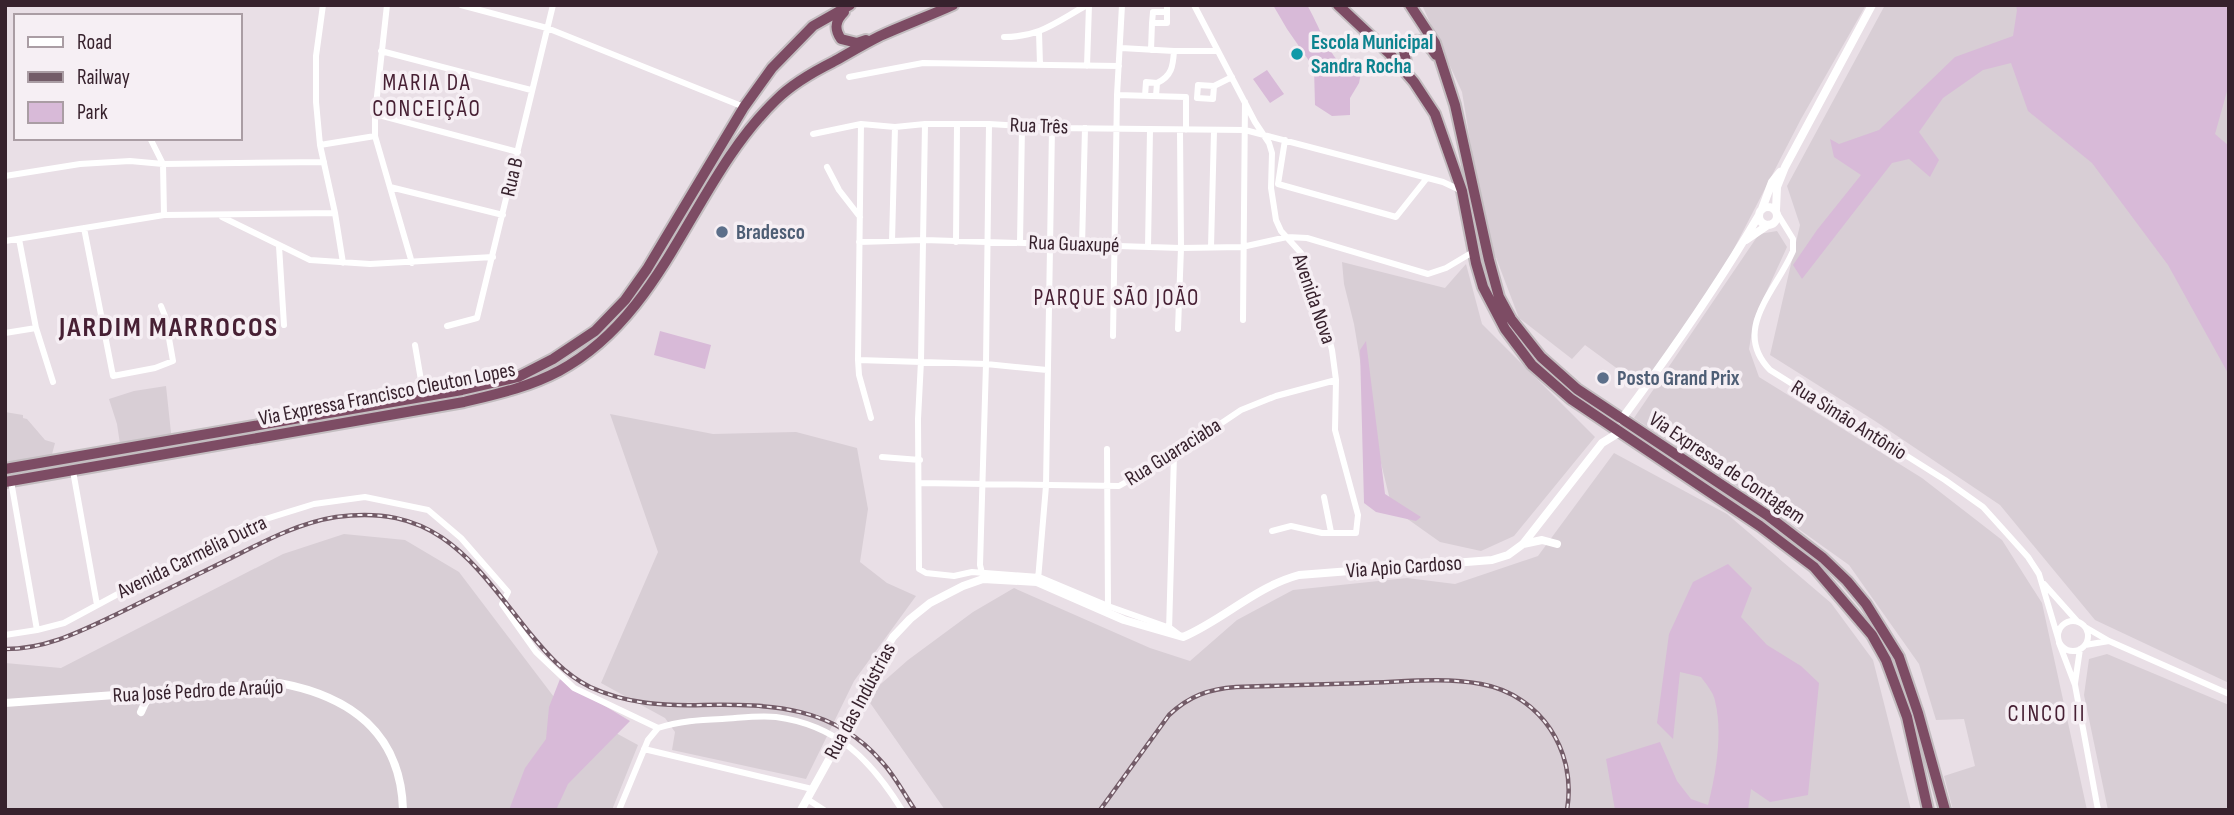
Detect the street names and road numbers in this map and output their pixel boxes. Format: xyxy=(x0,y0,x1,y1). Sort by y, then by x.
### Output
street label: Rua Três xyxy=(1009,112,1069,140)
street label: Rua B xyxy=(495,155,529,199)
street label: Rua Guaxupé xyxy=(1028,230,1120,258)
street label: Avenida Nova xyxy=(1287,250,1341,347)
street label: Via Expressa Francisco Cleuton Lopes xyxy=(257,357,517,431)
street label: Rua Simão Antônio xyxy=(1787,375,1911,465)
street label: Via Expressa de Contagem xyxy=(1644,406,1810,530)
street label: Rua Guaraciaba xyxy=(1120,413,1226,491)
street label: Avenida Carmélia Dutra xyxy=(112,510,271,604)
street label: Via Apio Cardoso xyxy=(1345,550,1463,584)
street label: Rua das Indústrias xyxy=(819,639,901,763)
street label: Rua José Pedro de Araújo xyxy=(112,674,284,708)

